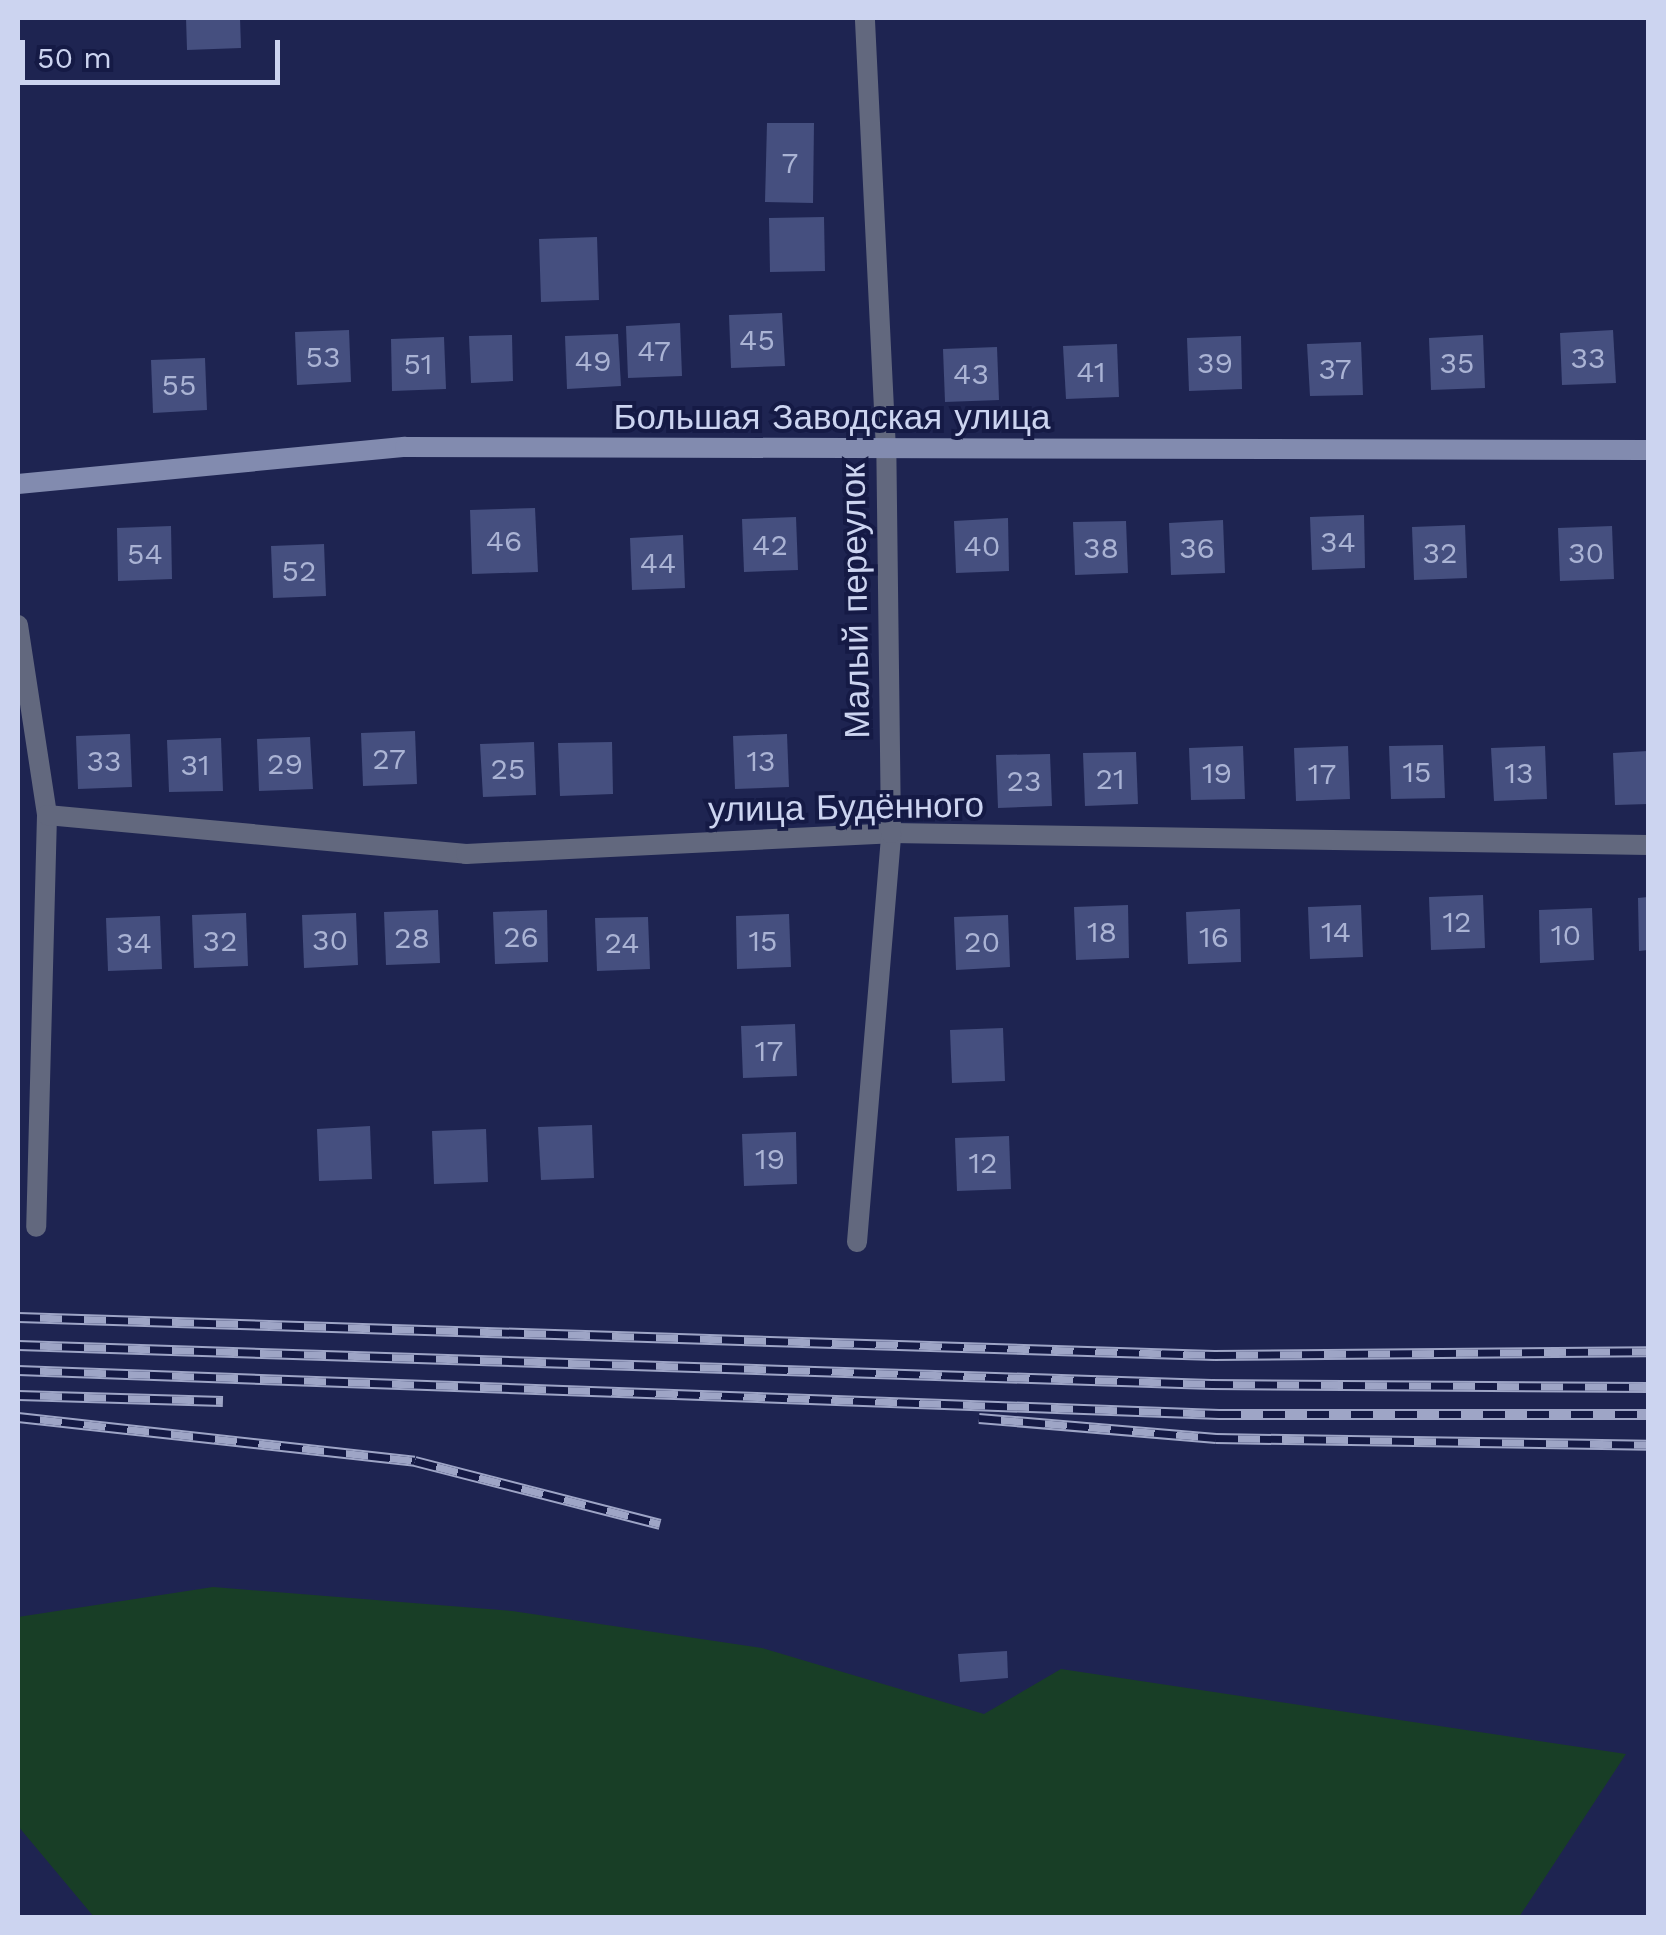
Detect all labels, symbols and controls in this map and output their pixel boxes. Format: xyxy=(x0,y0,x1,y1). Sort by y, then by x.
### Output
scale bar xyxy=(25,20,285,82)
text: 50 m xyxy=(37,40,112,75)
house number: 7 xyxy=(782,145,798,181)
house number: 45 xyxy=(739,322,775,358)
house number: 47 xyxy=(637,333,671,369)
house number: 53 xyxy=(306,339,340,375)
house number: 33 xyxy=(1571,340,1605,376)
house number: 49 xyxy=(575,343,611,379)
house number: 39 xyxy=(1197,345,1233,381)
house number: 35 xyxy=(1440,345,1474,381)
house number: 51 xyxy=(403,346,433,382)
house number: 37 xyxy=(1318,351,1352,387)
house number: 41 xyxy=(1076,354,1106,390)
house number: 43 xyxy=(953,356,989,392)
house number: 55 xyxy=(162,367,196,403)
street label: Большая Заводская улица xyxy=(614,396,1050,438)
street label: Малый переулок xyxy=(832,463,878,739)
house number: 46 xyxy=(486,523,522,559)
house number: 34 xyxy=(1320,524,1356,560)
house number: 42 xyxy=(752,527,788,563)
house number: 40 xyxy=(964,528,1000,564)
house number: 38 xyxy=(1083,530,1119,566)
house number: 36 xyxy=(1179,530,1215,566)
house number: 32 xyxy=(1423,535,1457,571)
house number: 30 xyxy=(1568,535,1604,571)
house number: 54 xyxy=(127,536,163,572)
house number: 44 xyxy=(640,545,676,581)
house number: 52 xyxy=(282,553,316,589)
house number: 27 xyxy=(372,741,406,777)
house number: 33 xyxy=(87,743,121,779)
house number: 13 xyxy=(746,743,776,779)
house number: 29 xyxy=(267,746,303,782)
house number: 31 xyxy=(180,747,210,783)
house number: 25 xyxy=(491,751,525,787)
house number: 15 xyxy=(1402,754,1432,790)
house number: 19 xyxy=(1202,755,1232,791)
house number: 13 xyxy=(1504,755,1534,791)
house number: 17 xyxy=(1308,756,1336,792)
house number: 21 xyxy=(1095,761,1125,797)
house number: 23 xyxy=(1007,763,1041,799)
street label: улица Будённого xyxy=(708,784,984,830)
house number: 12 xyxy=(1442,904,1472,940)
house number: 18 xyxy=(1087,914,1117,950)
house number: 14 xyxy=(1321,914,1351,950)
house number: 10 xyxy=(1551,917,1581,953)
house number: 26 xyxy=(503,919,539,955)
house number: 16 xyxy=(1199,919,1229,955)
house number: 28 xyxy=(394,920,430,956)
house number: 30 xyxy=(312,922,348,958)
house number: 32 xyxy=(203,923,237,959)
house number: 15 xyxy=(748,923,778,959)
house number: 20 xyxy=(964,924,1000,960)
house number: 34 xyxy=(116,925,152,961)
house number: 24 xyxy=(605,925,639,961)
house number: 17 xyxy=(755,1033,783,1069)
house number: 19 xyxy=(755,1141,785,1177)
house number: 12 xyxy=(968,1145,998,1181)

